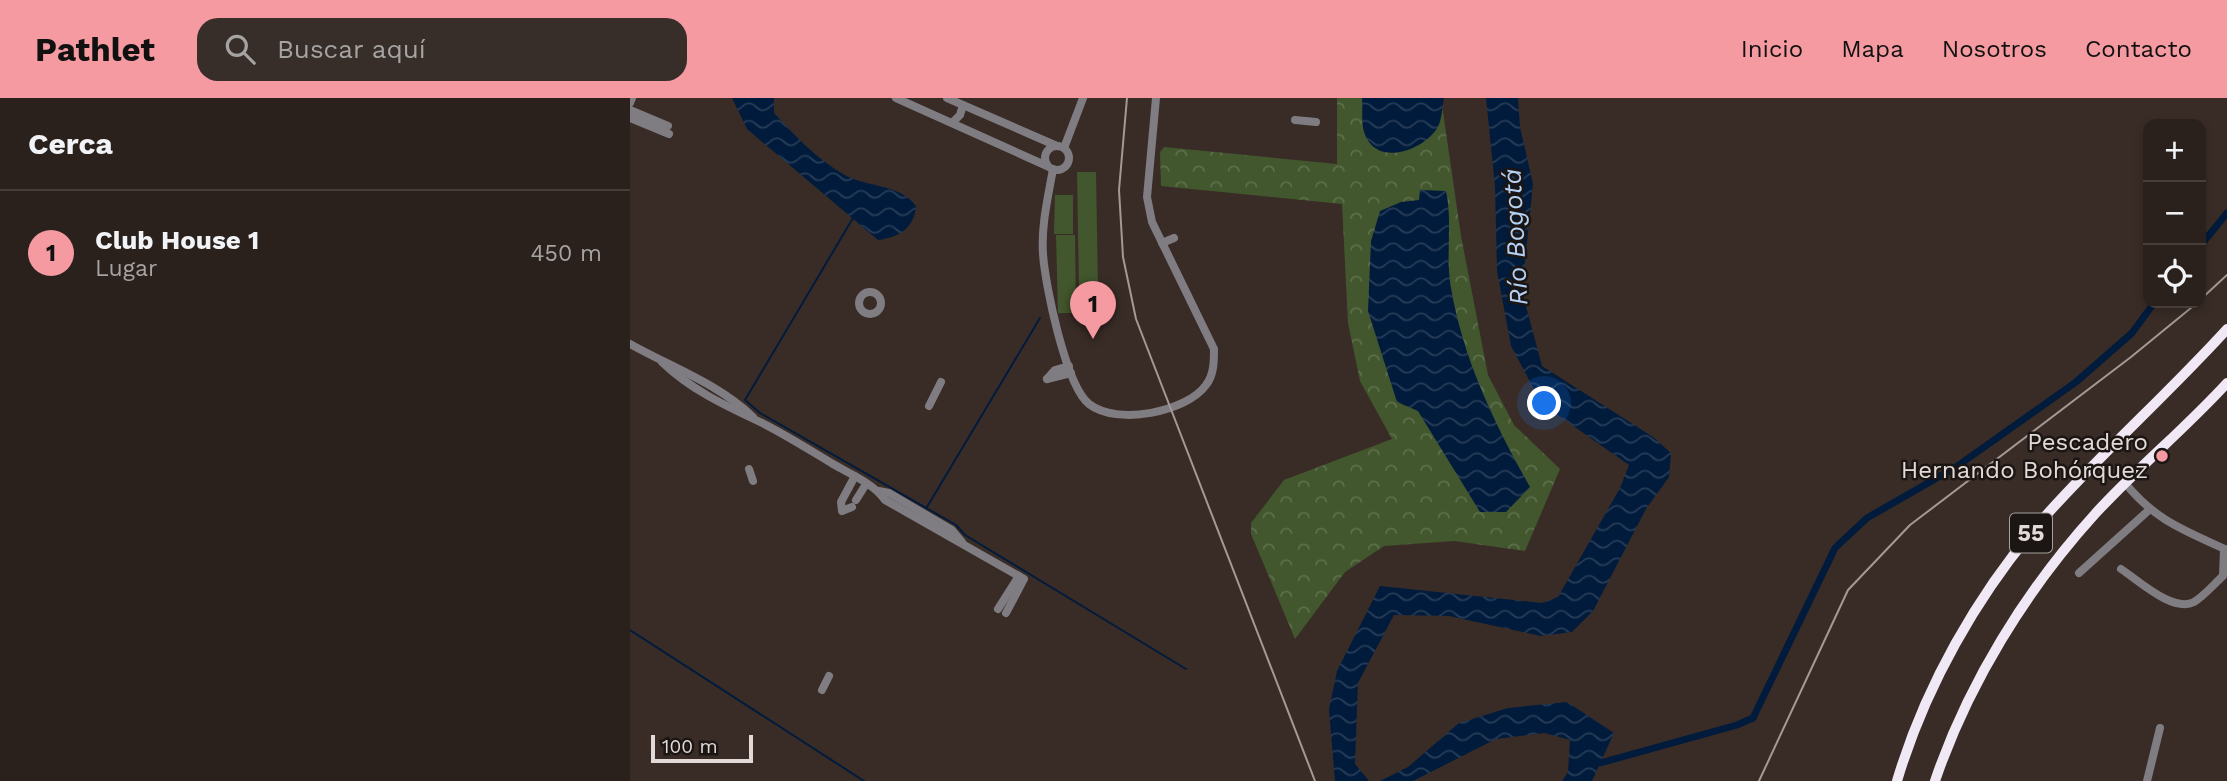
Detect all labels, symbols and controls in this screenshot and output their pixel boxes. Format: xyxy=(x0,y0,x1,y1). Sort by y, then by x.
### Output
search box xyxy=(197,18,687,81)
text: Pathlet xyxy=(35,30,155,69)
icon: search xyxy=(221,30,259,68)
text: Buscar aquí xyxy=(277,34,426,64)
text: Inicio xyxy=(1741,35,1803,63)
text: Mapa xyxy=(1841,35,1904,63)
text: Nosotros xyxy=(1942,35,2047,63)
text: Contacto xyxy=(2085,35,2192,63)
map controls xyxy=(2143,119,2206,308)
button: + xyxy=(2143,119,2206,182)
text: Cerca xyxy=(28,126,113,161)
water label: Río Bogotá xyxy=(1496,168,1534,306)
button: − xyxy=(2143,182,2206,245)
text: Club House 1 xyxy=(95,225,259,255)
text: 1 xyxy=(46,240,56,267)
text: 450 m xyxy=(530,240,602,267)
button: locate xyxy=(2143,245,2206,308)
text: Lugar xyxy=(95,255,157,282)
pin: 1 xyxy=(1070,281,1116,339)
your location xyxy=(1527,386,1561,420)
place label: Pescadero Hernando Bohórquez xyxy=(1901,428,2148,484)
marker: Pescadero Hernando Bohórquez xyxy=(2154,448,2170,464)
road number: 55 xyxy=(2010,514,2052,552)
scale bar xyxy=(651,732,752,764)
text: 100 m xyxy=(662,735,718,758)

